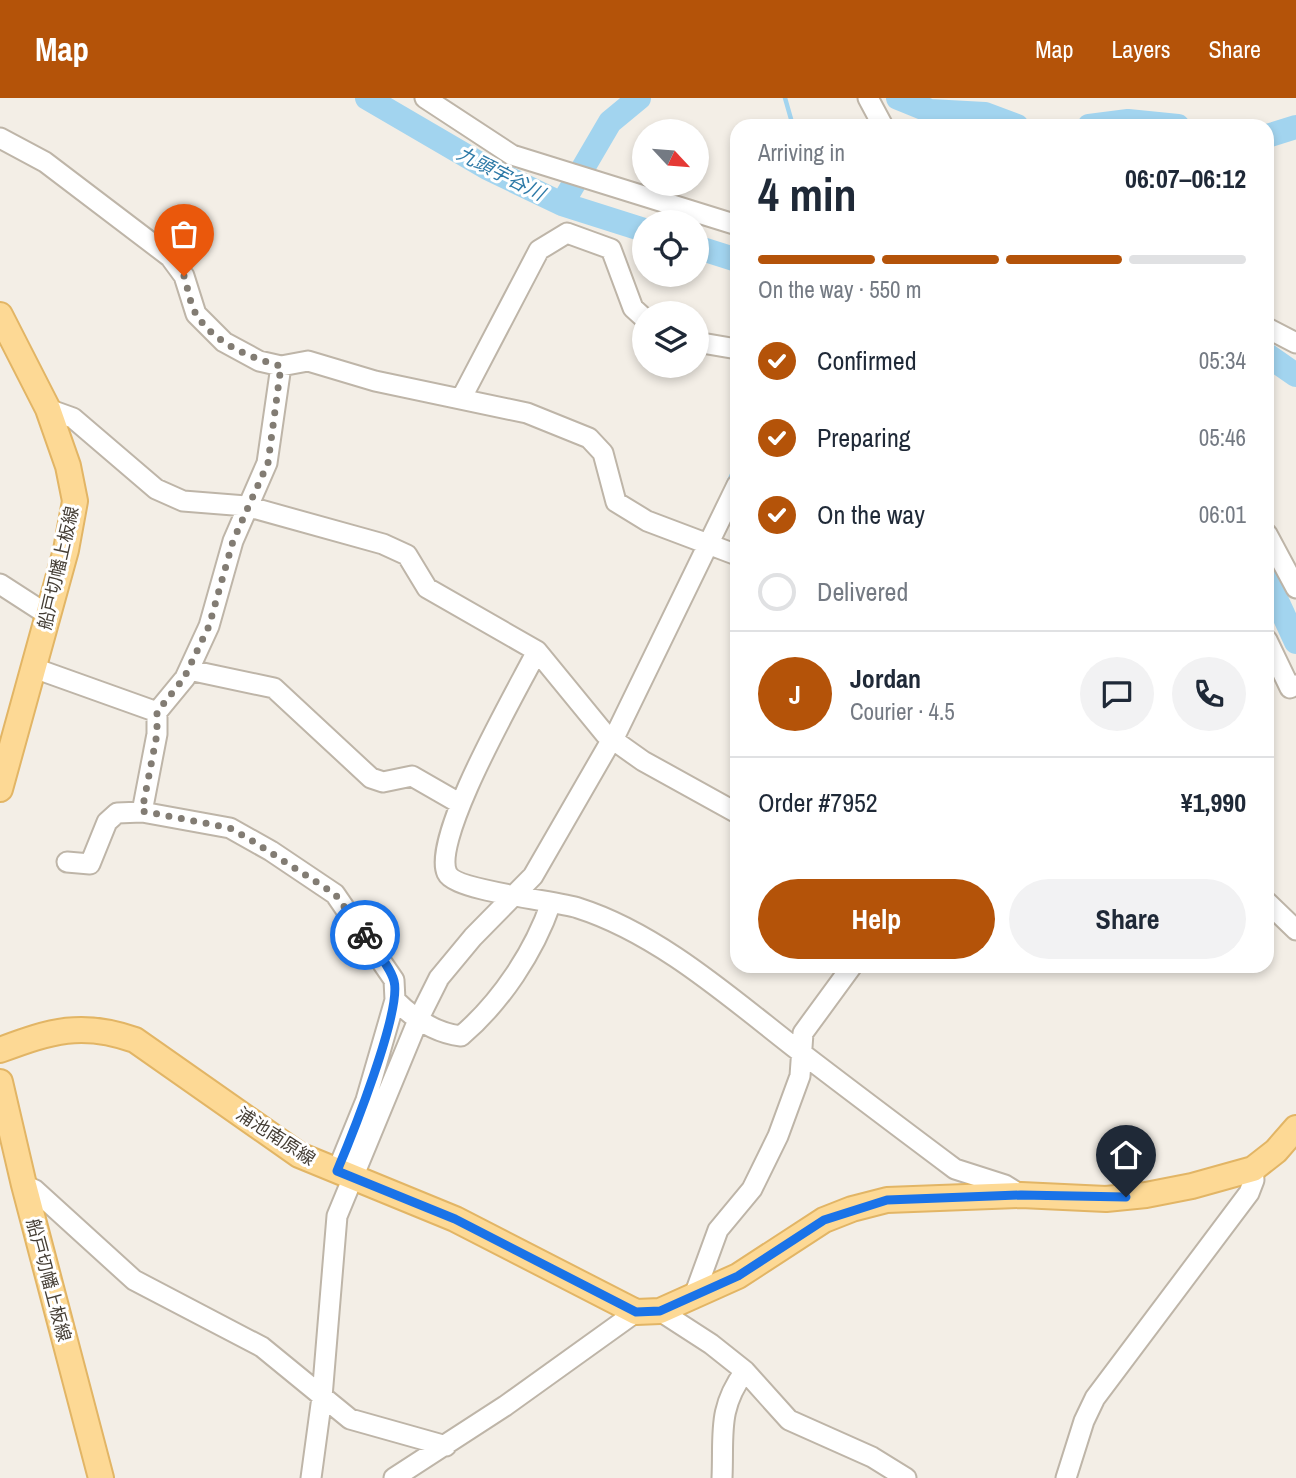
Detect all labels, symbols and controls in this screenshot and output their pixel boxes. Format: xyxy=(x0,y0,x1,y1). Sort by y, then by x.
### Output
text: Map xyxy=(35,27,89,71)
text: Map xyxy=(1035,33,1073,65)
text: Layers xyxy=(1111,33,1170,65)
text: Share xyxy=(1208,33,1261,65)
north arrow xyxy=(632,119,709,196)
map controls xyxy=(632,119,709,378)
text: Arriving in xyxy=(758,137,845,168)
water label: 九頭宇谷川 xyxy=(453,140,551,207)
text: 06:07–06:12 xyxy=(1125,161,1246,196)
text: 4 min xyxy=(758,163,857,225)
pin xyxy=(154,204,214,276)
button: locate xyxy=(632,210,709,287)
icon: bag xyxy=(165,215,203,253)
text: On the way · 550 m xyxy=(758,274,922,305)
button: layers xyxy=(632,301,709,378)
icon: check xyxy=(758,342,796,380)
text: Confirmed xyxy=(817,343,917,378)
text: 05:34 xyxy=(1199,345,1246,376)
icon: check xyxy=(758,419,796,457)
text: Preparing xyxy=(817,420,911,455)
text: 05:46 xyxy=(1199,422,1246,453)
icon: check xyxy=(758,496,796,534)
text: On the way xyxy=(817,497,925,532)
text: 06:01 xyxy=(1199,499,1246,530)
street label: 船戸切幡上板線 xyxy=(32,504,84,632)
text: Delivered xyxy=(817,574,908,609)
button: chat xyxy=(1080,657,1154,731)
button: phone xyxy=(1172,657,1246,731)
text: Jordan xyxy=(850,661,921,696)
text: J xyxy=(789,677,801,712)
text: Courier · 4.5 xyxy=(850,696,955,727)
text: Order #7952 xyxy=(758,785,878,820)
text: ¥1,990 xyxy=(1181,785,1246,820)
button: Help xyxy=(758,879,995,959)
button: Share xyxy=(1009,879,1246,959)
courier xyxy=(330,900,400,970)
icon: bike xyxy=(346,916,384,954)
street label: 浦池南原線 xyxy=(231,1101,321,1171)
pin xyxy=(1096,1125,1156,1197)
icon: home xyxy=(1107,1136,1145,1174)
street label: 船戸切幡上板線 xyxy=(21,1216,77,1344)

